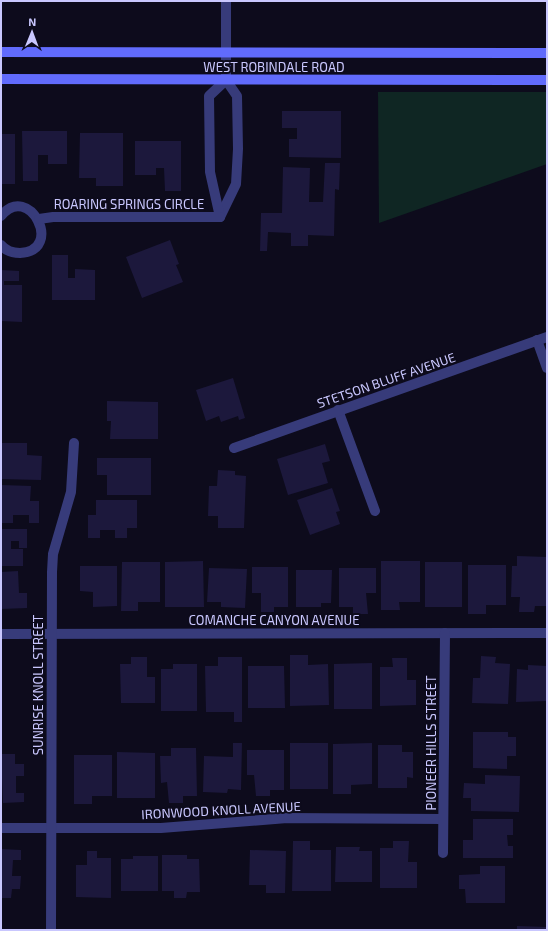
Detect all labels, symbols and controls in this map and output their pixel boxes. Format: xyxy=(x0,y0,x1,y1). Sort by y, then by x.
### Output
north arrow xyxy=(12,12,52,52)
text: N xyxy=(28,15,36,28)
street label: WEST ROBINDALE ROAD xyxy=(203,59,345,75)
street label: ROARING SPRINGS CIRCLE xyxy=(54,196,204,212)
street label: STETSON BLUFF AVENUE xyxy=(315,349,457,411)
street label: COMANCHE CANYON AVENUE xyxy=(188,612,360,628)
street label: SUNRISE KNOLL STREET xyxy=(30,614,46,755)
street label: PIONEER HILLS STREET xyxy=(423,675,439,811)
street label: IRONWOOD KNOLL AVENUE xyxy=(141,798,301,822)

